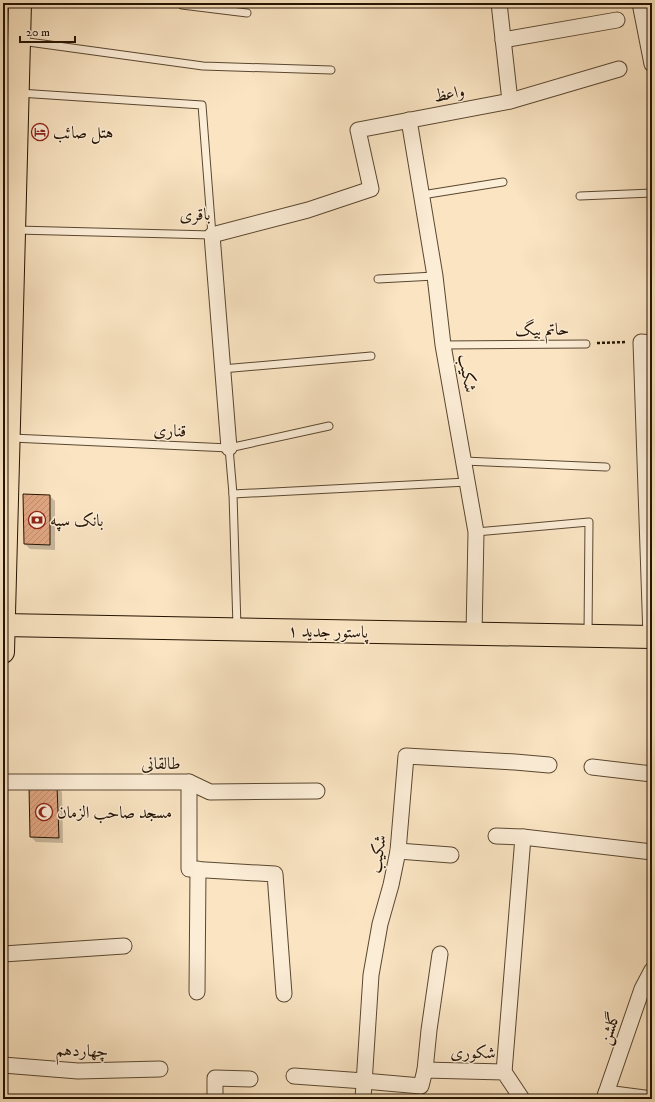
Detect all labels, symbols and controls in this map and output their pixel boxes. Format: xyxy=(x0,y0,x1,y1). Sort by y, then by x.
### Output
scale bar xyxy=(20,18,75,44)
text: 20 m xyxy=(26,25,50,40)
street label: واعظ xyxy=(432,80,467,108)
hotel icon: هتل صائب xyxy=(30,122,50,142)
place label: هتل صائب xyxy=(53,122,113,144)
street label: باقری xyxy=(179,204,211,226)
street label: حاتم بیگ xyxy=(515,318,569,344)
street label: شکیب xyxy=(453,352,481,394)
street label: قناری xyxy=(153,419,187,443)
bank icon: بانک سپه xyxy=(27,510,47,530)
place label: بانک سپه xyxy=(50,510,104,532)
street label: پاستور جدید ۱ xyxy=(288,620,369,645)
street label: طالقانی xyxy=(141,753,181,775)
mosque icon: مسجد صاحب الزمان xyxy=(34,802,54,822)
place label: مسجد صاحب الزمان xyxy=(57,802,172,824)
street label: شکیب xyxy=(364,833,392,875)
street label: گلشن xyxy=(594,1009,626,1048)
street label: چهاردهم xyxy=(55,1039,109,1067)
street label: شکوری xyxy=(450,1042,496,1064)

